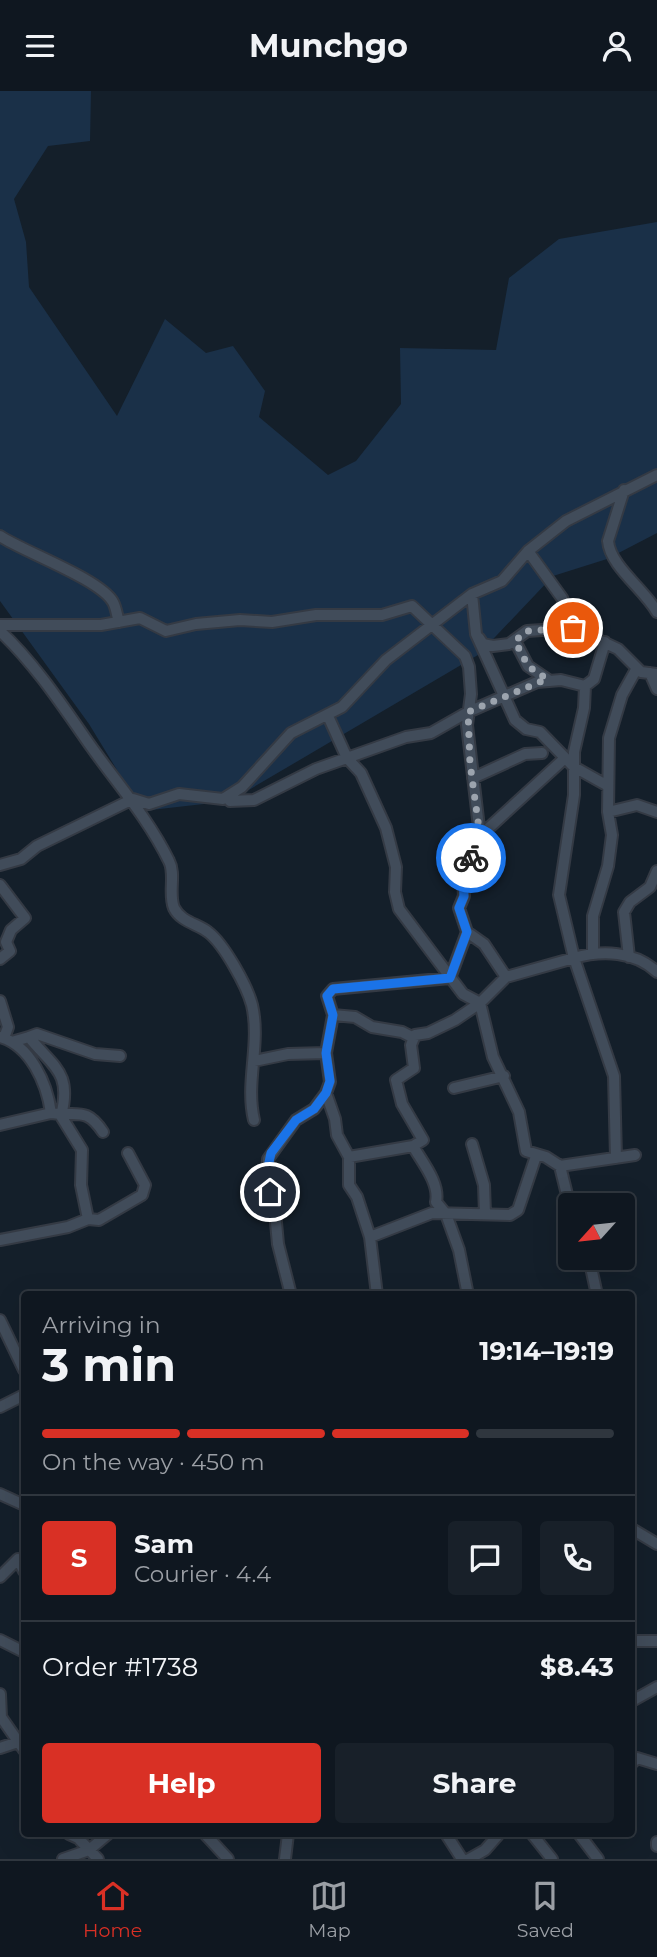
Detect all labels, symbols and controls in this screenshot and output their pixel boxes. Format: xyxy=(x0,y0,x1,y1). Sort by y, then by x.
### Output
text: Munchgo xyxy=(249,26,408,65)
icon: menu xyxy=(21,27,59,65)
icon: person xyxy=(598,27,636,65)
pin xyxy=(543,598,603,658)
icon: bag xyxy=(554,609,592,647)
courier xyxy=(436,823,506,893)
icon: bike xyxy=(452,839,490,877)
pin xyxy=(240,1162,300,1222)
icon: home xyxy=(251,1173,289,1211)
north arrow xyxy=(558,1193,635,1271)
map controls xyxy=(558,1193,635,1270)
text: Arriving in xyxy=(42,1311,161,1339)
text: 19:14–19:19 xyxy=(479,1335,614,1367)
text: 3 min xyxy=(42,1336,176,1393)
text: On the way · 450 m xyxy=(42,1448,265,1476)
button: chat xyxy=(448,1521,522,1595)
button: phone xyxy=(540,1521,614,1595)
text: Sam xyxy=(134,1528,194,1560)
text: S xyxy=(71,1542,87,1574)
text: Courier · 4.4 xyxy=(134,1560,271,1588)
text: Order #1738 xyxy=(42,1651,198,1683)
text: $8.43 xyxy=(540,1651,614,1683)
button: Help xyxy=(42,1743,321,1823)
button: Share xyxy=(335,1743,614,1823)
tab: Home xyxy=(83,1877,142,1942)
tab: Map xyxy=(308,1877,351,1942)
tab: Saved xyxy=(517,1877,574,1942)

